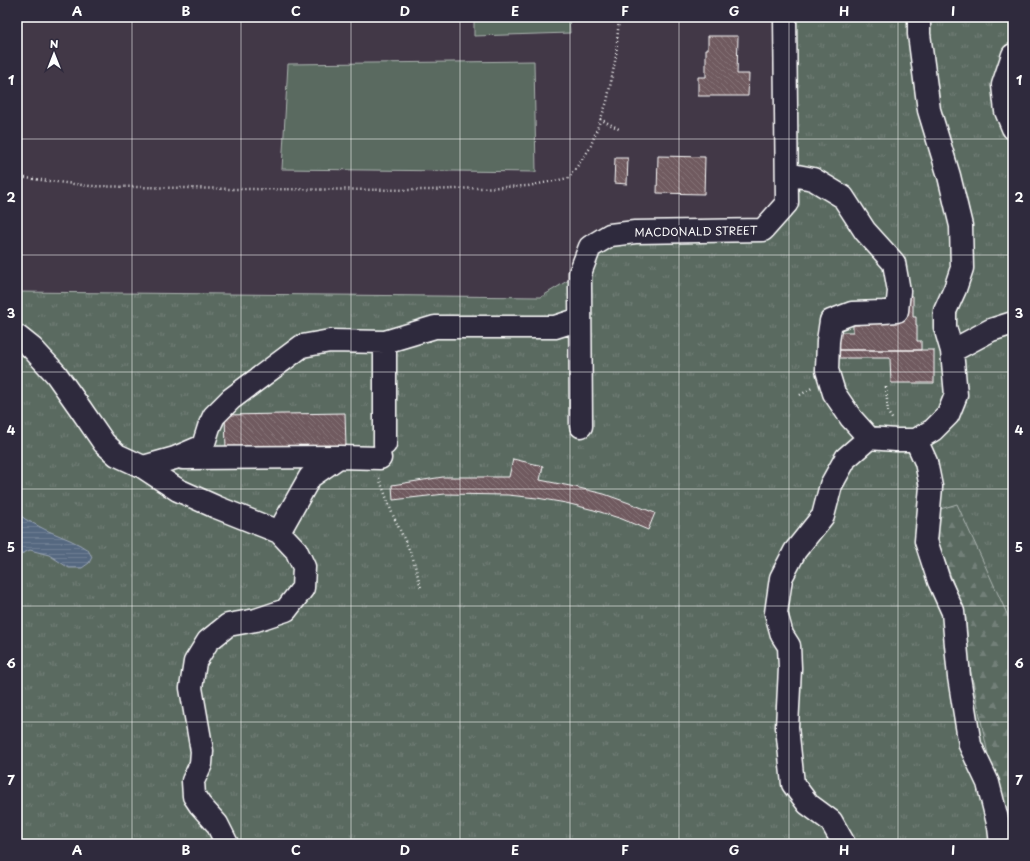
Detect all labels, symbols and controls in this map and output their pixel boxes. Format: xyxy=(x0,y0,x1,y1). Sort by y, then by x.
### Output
text: A xyxy=(72,1,82,20)
text: B xyxy=(182,1,191,20)
text: C xyxy=(291,1,301,20)
text: D xyxy=(400,1,410,20)
text: E xyxy=(511,1,519,20)
text: F xyxy=(621,1,629,20)
text: G xyxy=(729,1,739,20)
text: H xyxy=(839,1,849,20)
text: I xyxy=(951,1,955,20)
north arrow xyxy=(34,34,74,74)
text: N xyxy=(50,35,59,52)
text: 1 xyxy=(8,70,14,89)
text: 1 xyxy=(1016,70,1022,89)
text: 2 xyxy=(6,187,16,206)
text: 2 xyxy=(1014,187,1024,206)
street label: MACDONALD STREET xyxy=(634,221,758,241)
text: 3 xyxy=(7,303,16,322)
text: 3 xyxy=(1015,303,1024,322)
text: 4 xyxy=(7,420,16,439)
text: 4 xyxy=(1015,420,1024,439)
text: 5 xyxy=(7,537,15,556)
text: 5 xyxy=(1015,537,1023,556)
text: 6 xyxy=(6,653,16,672)
text: 6 xyxy=(1014,653,1024,672)
text: 7 xyxy=(7,770,15,789)
text: 7 xyxy=(1015,770,1023,789)
text: A xyxy=(72,840,82,859)
text: B xyxy=(182,840,191,859)
text: C xyxy=(291,840,301,859)
text: D xyxy=(400,840,410,859)
text: E xyxy=(511,840,519,859)
text: F xyxy=(621,840,629,859)
text: G xyxy=(729,840,739,859)
text: H xyxy=(839,840,849,859)
text: I xyxy=(951,840,955,859)

